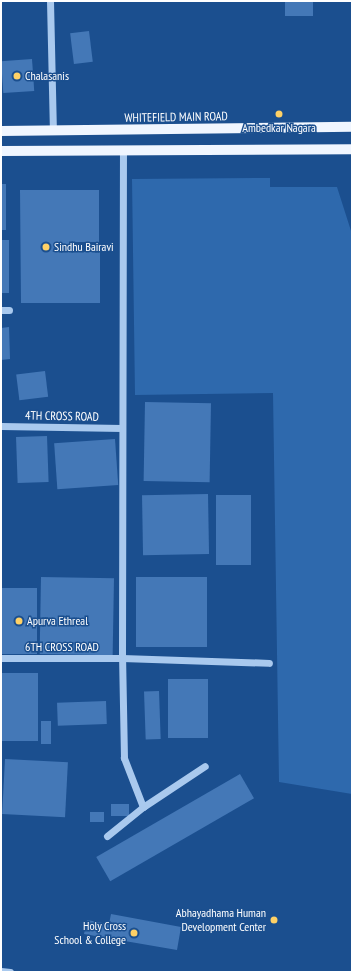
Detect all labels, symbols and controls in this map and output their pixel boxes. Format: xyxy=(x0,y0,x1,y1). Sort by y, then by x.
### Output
place label: Chalasanis xyxy=(25,69,69,83)
marker: Chalasanis xyxy=(12,71,22,81)
street label: WHITEFIELD MAIN ROAD xyxy=(124,109,228,125)
marker: Ambedkar Nagara xyxy=(274,109,284,119)
place label: Ambedkar Nagara xyxy=(242,121,316,135)
place label: Sindhu Bairavi xyxy=(54,240,114,254)
marker: Sindhu Bairavi xyxy=(41,242,51,252)
street label: 4TH CROSS ROAD xyxy=(25,408,99,424)
place label: Apurva Ethreal xyxy=(27,614,88,628)
marker: Apurva Ethreal xyxy=(14,616,24,626)
street label: 6TH CROSS ROAD xyxy=(25,640,99,654)
place label: Abhayadhama Human Development Center xyxy=(176,906,266,934)
marker: Abhayadhama Human Development Center xyxy=(269,915,279,925)
place label: Holy Cross School & College xyxy=(54,919,126,947)
marker: Holy Cross School & College xyxy=(129,928,139,938)

